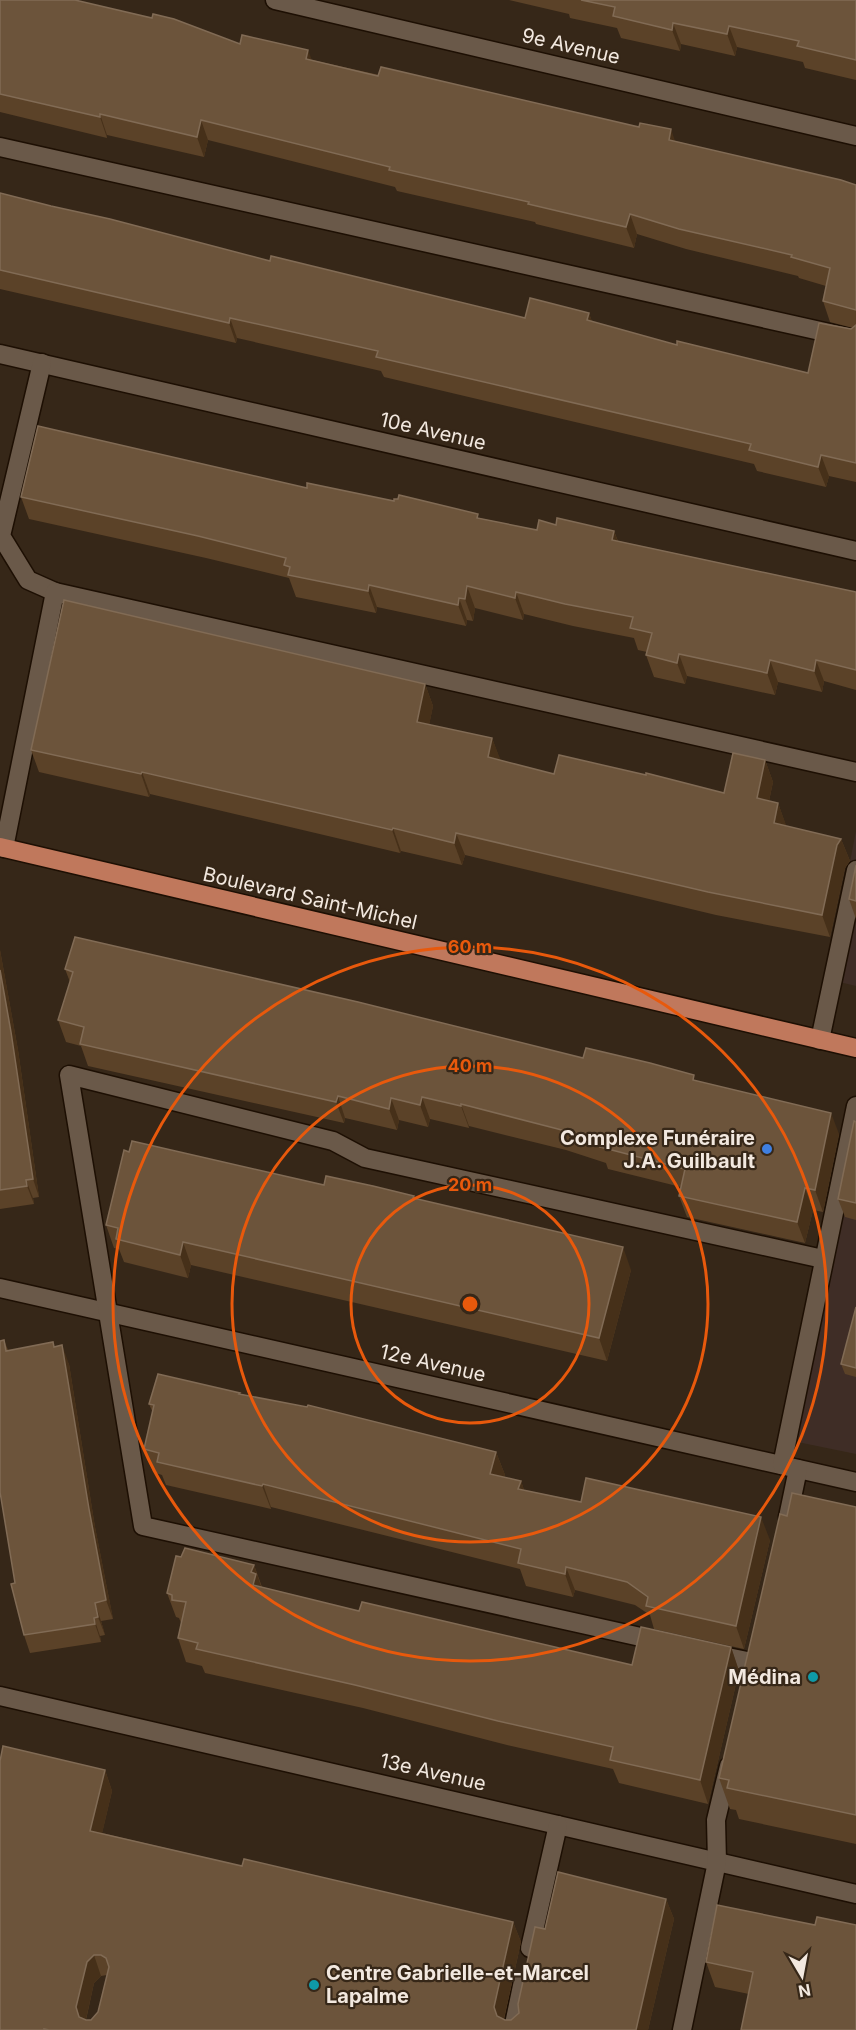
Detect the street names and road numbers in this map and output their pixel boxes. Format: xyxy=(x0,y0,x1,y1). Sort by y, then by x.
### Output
street label: 9e Avenue xyxy=(520,23,622,69)
street label: 10e Avenue xyxy=(378,407,488,455)
street label: Boulevard Saint-Michel xyxy=(201,862,419,934)
street label: 12e Avenue xyxy=(378,1339,488,1387)
street label: 13e Avenue xyxy=(378,1748,488,1796)

